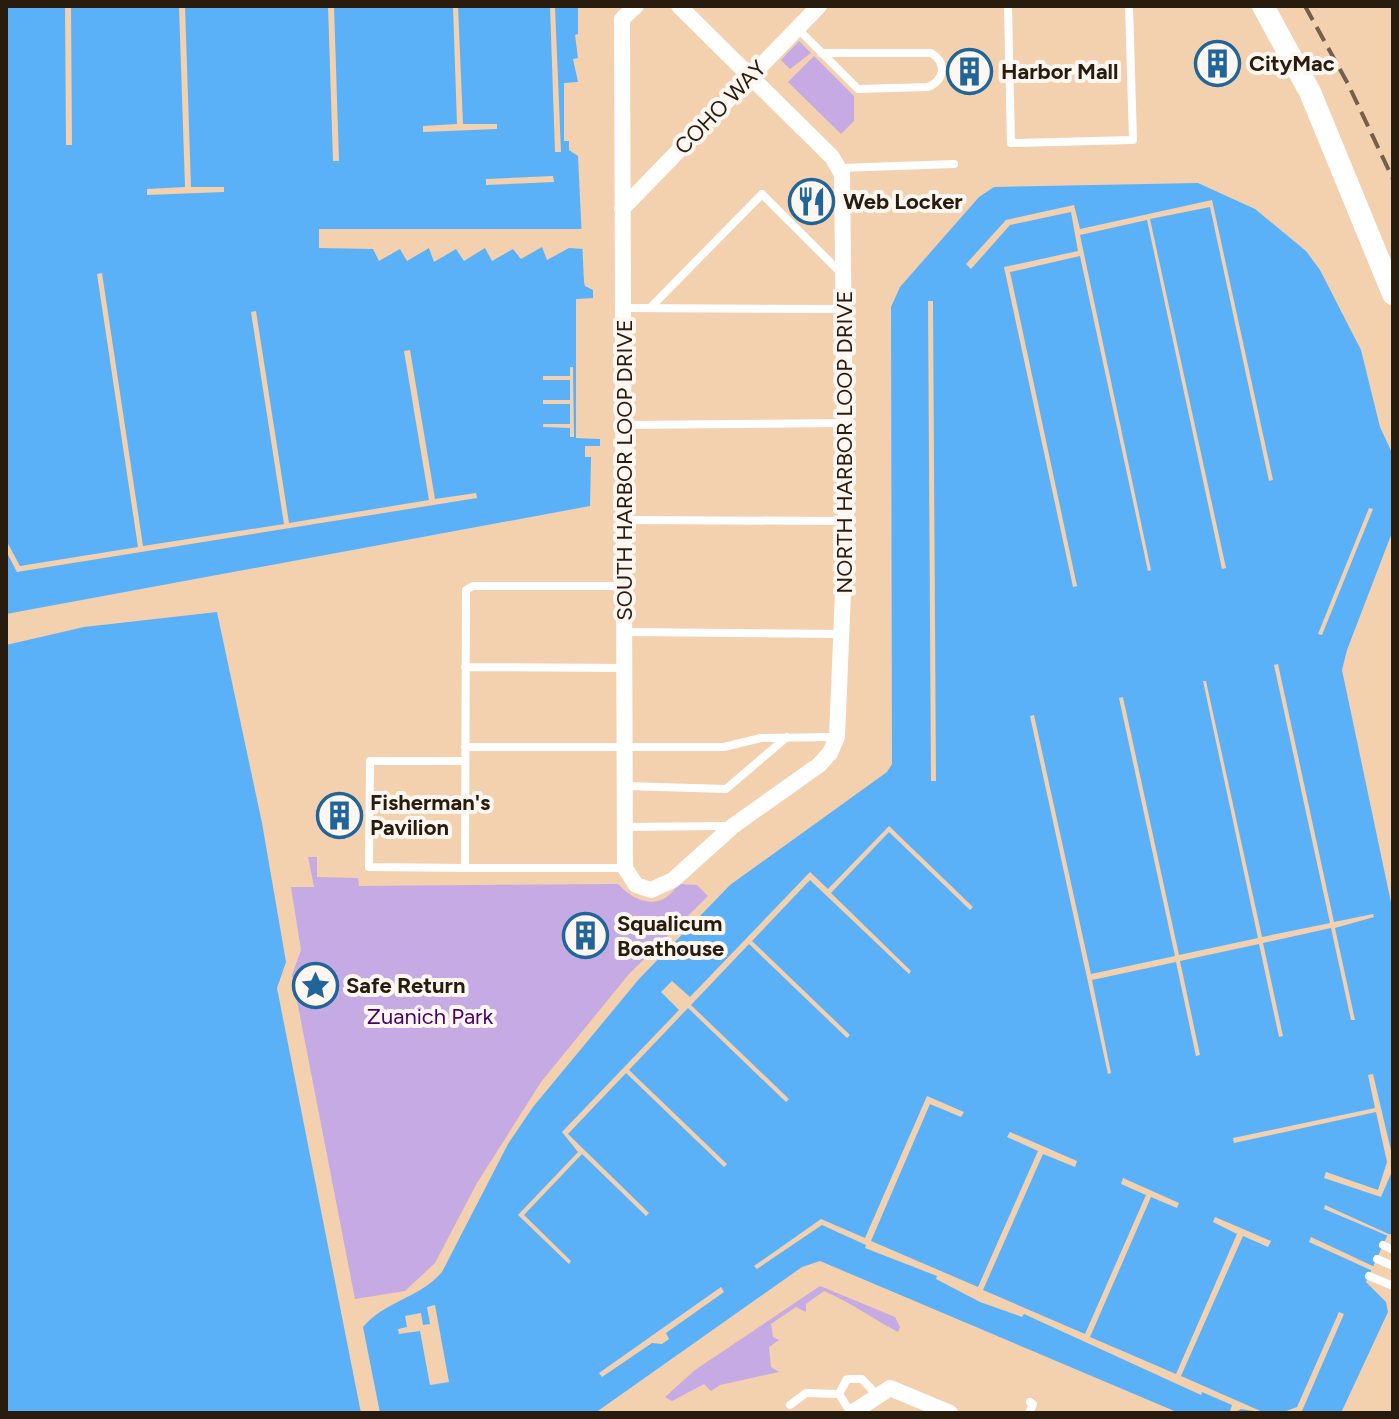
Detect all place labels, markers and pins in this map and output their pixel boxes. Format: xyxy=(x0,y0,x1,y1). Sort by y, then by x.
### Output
building icon: CityMac xyxy=(1194,39,1242,87)
building icon: Harbor Mall xyxy=(946,47,994,95)
place label: CityMac xyxy=(1249,50,1335,77)
place label: Harbor Mall xyxy=(1001,58,1118,85)
restaurant icon: Web Locker xyxy=(788,177,836,225)
place label: Web Locker xyxy=(843,188,963,215)
place label: Fisherman's Pavilion xyxy=(370,789,490,841)
building icon: Fisherman's Pavilion xyxy=(315,791,363,839)
place label: Squalicum Boathouse xyxy=(617,910,724,962)
building icon: Squalicum Boathouse xyxy=(562,912,610,960)
place icon: Safe Return xyxy=(291,961,339,1009)
place label: Safe Return xyxy=(346,972,465,999)

